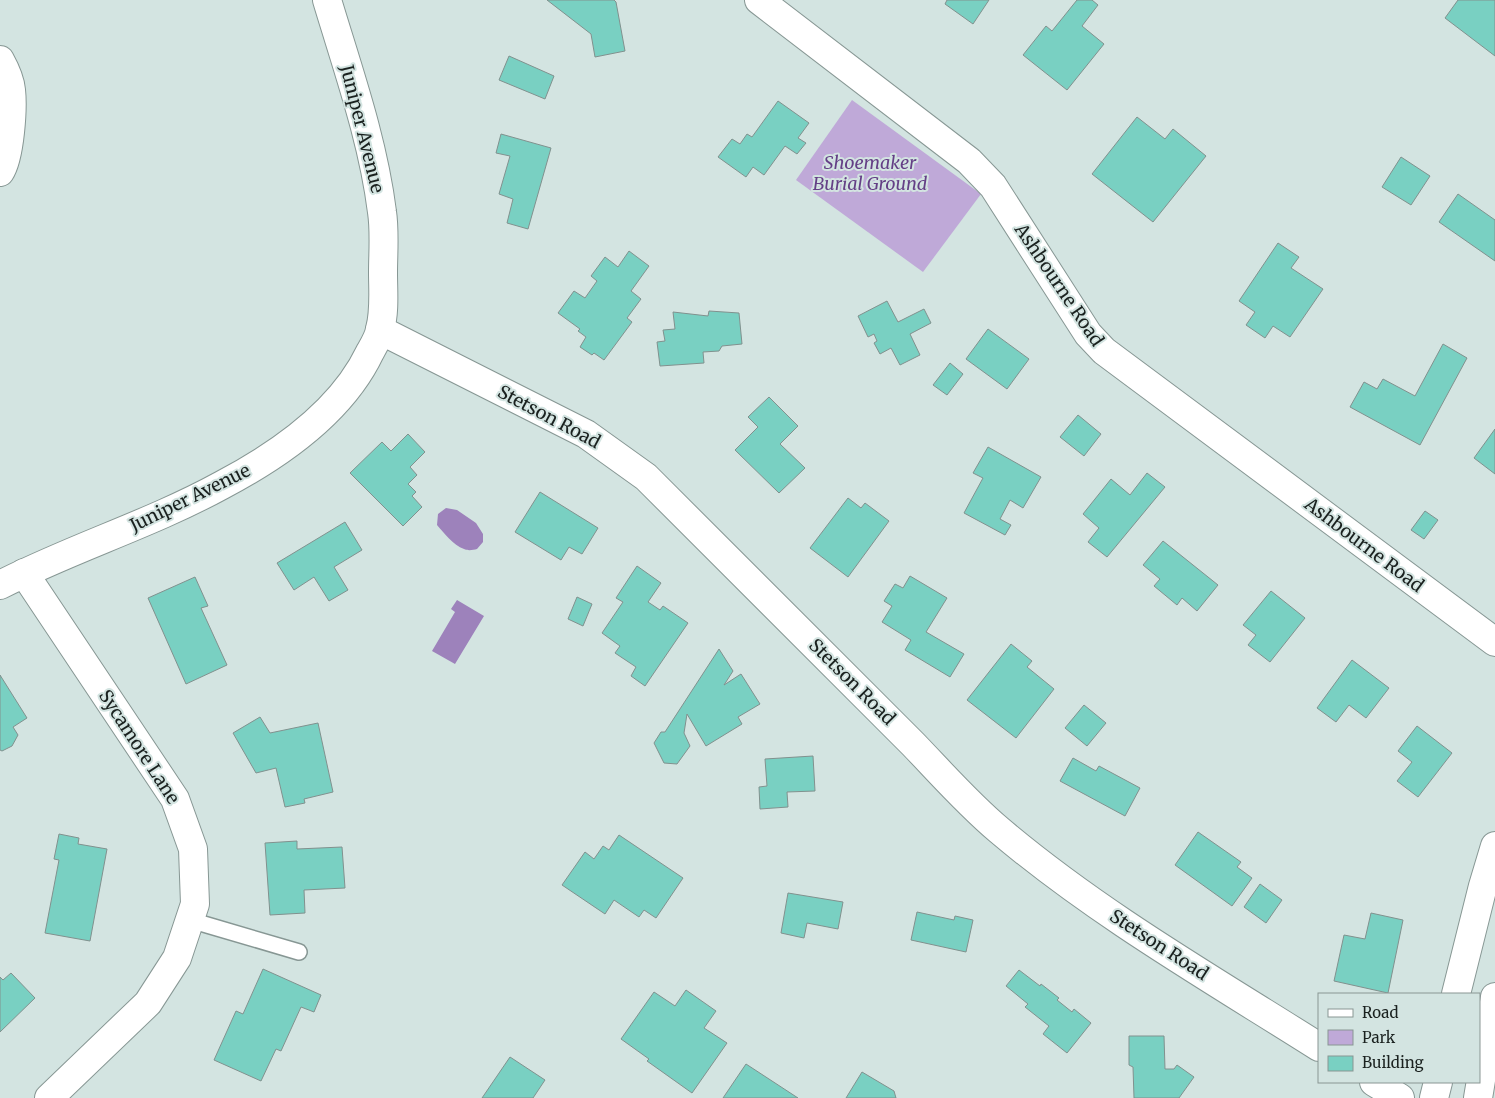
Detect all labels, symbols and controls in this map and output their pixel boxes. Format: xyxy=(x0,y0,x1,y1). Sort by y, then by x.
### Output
street label: Juniper Avenue xyxy=(335,61,390,195)
park label: Shoemaker Burial Ground xyxy=(813,151,928,195)
street label: Ashbourne Road xyxy=(1009,218,1109,351)
street label: Stetson Road xyxy=(494,380,605,453)
street label: Juniper Avenue xyxy=(125,458,254,537)
street label: Ashbourne Road xyxy=(1299,492,1429,597)
street label: Stetson Road xyxy=(804,634,901,730)
street label: Sycamore Lane xyxy=(94,685,185,808)
street label: Stetson Road xyxy=(1106,904,1213,985)
legend xyxy=(1318,993,1480,1083)
text: Road xyxy=(1362,1003,1398,1022)
text: Park xyxy=(1362,1028,1396,1047)
text: Building xyxy=(1362,1053,1424,1072)

